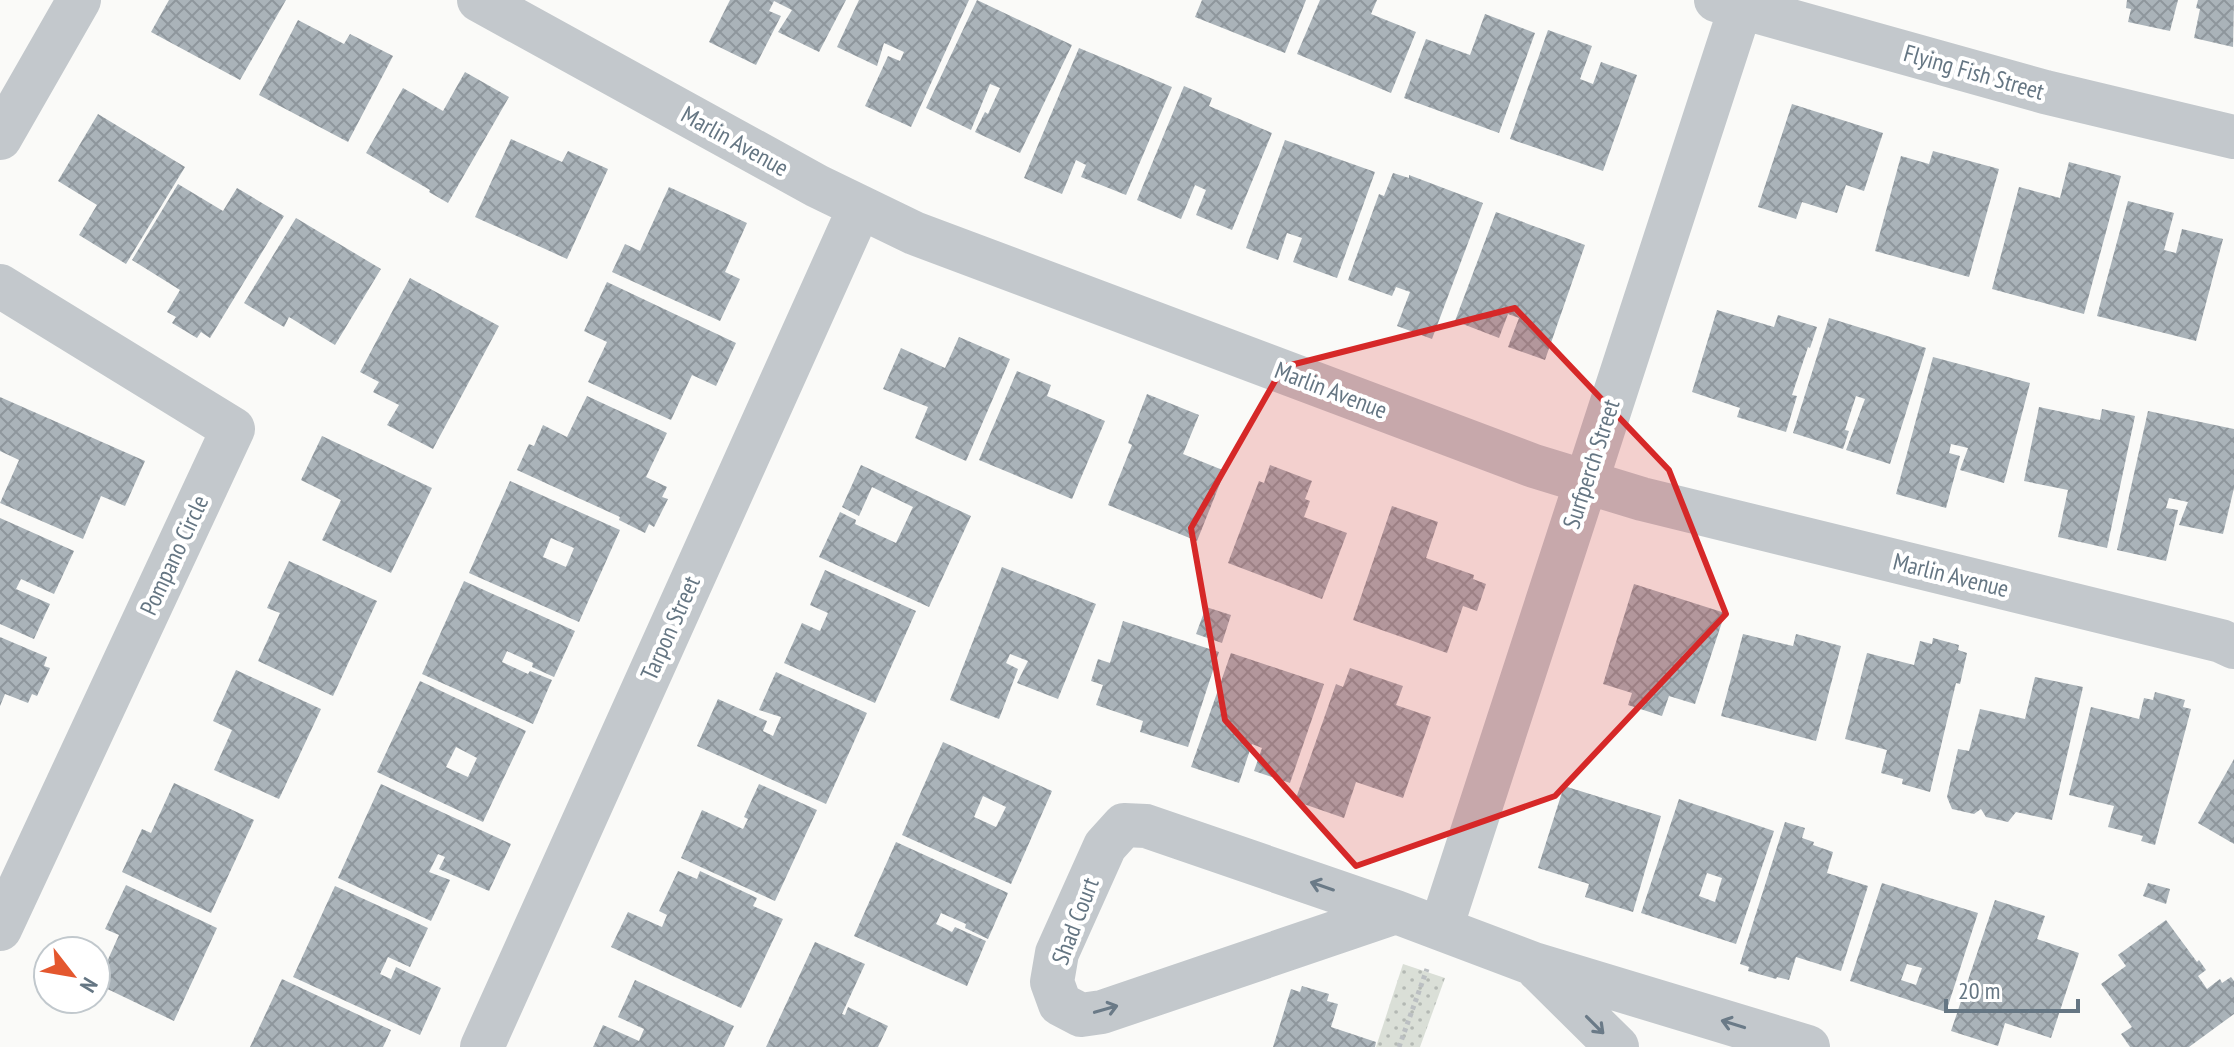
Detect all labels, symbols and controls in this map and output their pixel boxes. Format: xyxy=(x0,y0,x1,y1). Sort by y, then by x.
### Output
street label: Flying Fish Street xyxy=(1900,37,2048,107)
street label: Marlin Avenue xyxy=(676,99,794,183)
street label: Marlin Avenue xyxy=(1270,354,1392,426)
street label: Surfperch Street xyxy=(1556,395,1627,533)
street label: Pompano Circle xyxy=(133,490,215,620)
street label: Marlin Avenue xyxy=(1890,546,2012,604)
street label: Tarpon Street xyxy=(633,571,707,685)
street label: Shad Court xyxy=(1044,873,1106,969)
one-way arrow xyxy=(1310,878,1335,893)
north arrow xyxy=(32,935,112,1015)
scale bar xyxy=(1946,963,2078,1013)
text: N xyxy=(74,973,104,998)
text: 20 m xyxy=(1958,975,2000,1006)
one-way arrow xyxy=(1093,1001,1118,1016)
one-way arrow xyxy=(1585,1015,1604,1034)
one-way arrow xyxy=(1721,1016,1747,1031)

